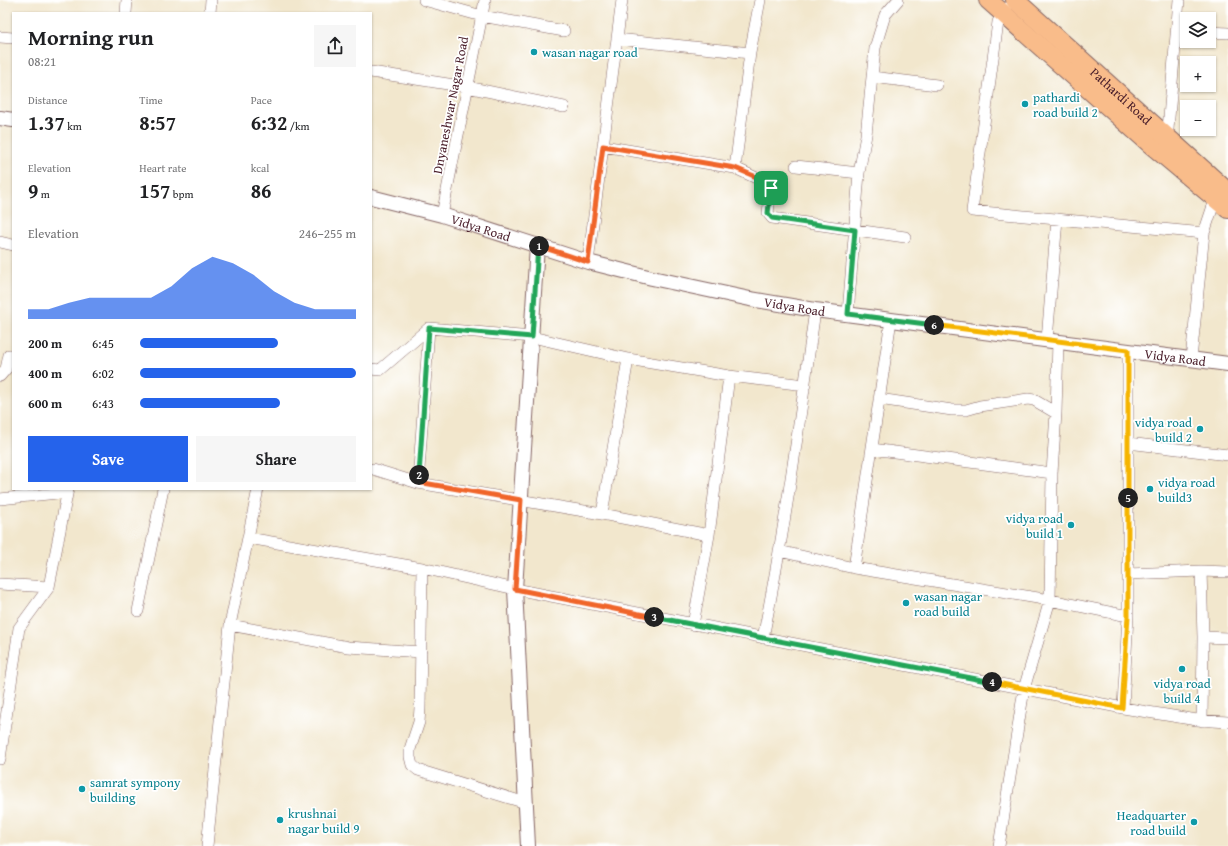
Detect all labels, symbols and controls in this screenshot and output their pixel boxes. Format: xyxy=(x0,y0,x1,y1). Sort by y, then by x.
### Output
map controls xyxy=(1180,12,1216,136)
button: layers xyxy=(1180,12,1216,48)
text: Morning run xyxy=(28,21,154,53)
button: share xyxy=(314,25,356,67)
street label: Dnyaneshwar Nagar Road xyxy=(428,35,473,175)
place label: wasan nagar road xyxy=(542,43,638,62)
marker: wasan nagar road xyxy=(529,47,539,57)
text: 08:21 xyxy=(28,52,56,71)
button: + xyxy=(1180,56,1216,92)
street label: Pathardi Road xyxy=(1086,63,1156,129)
place label: pathardi road build 2 xyxy=(1033,88,1098,122)
text: Distance xyxy=(28,92,67,108)
text: Time xyxy=(139,92,163,108)
text: Pace xyxy=(251,92,272,108)
marker: pathardi road build 2 xyxy=(1020,99,1030,109)
button: − xyxy=(1180,100,1216,136)
text: 1.37 xyxy=(28,108,65,137)
text: 8:57 xyxy=(139,108,176,137)
text: 6:32 xyxy=(251,108,287,137)
text: km xyxy=(65,118,82,134)
text: /km xyxy=(287,118,310,134)
text: Elevation xyxy=(28,160,71,176)
text: Heart rate xyxy=(139,160,187,176)
text: kcal xyxy=(251,160,269,176)
pin xyxy=(754,171,788,205)
text: 9 xyxy=(28,176,38,205)
text: 157 xyxy=(139,176,170,205)
text: 86 xyxy=(251,176,271,205)
icon: arrive xyxy=(760,177,782,199)
text: m xyxy=(38,186,50,202)
text: bpm xyxy=(170,186,193,202)
street label: Vidya Road xyxy=(448,209,513,246)
text: Elevation xyxy=(28,224,79,243)
text: 246–255 m xyxy=(299,224,356,243)
pin: 1 xyxy=(529,236,549,256)
text: 1 xyxy=(536,238,542,254)
street label: Vidya Road xyxy=(762,293,826,321)
pin: 6 xyxy=(924,315,944,335)
text: 6 xyxy=(931,317,937,333)
text: 200 m xyxy=(28,334,62,353)
text: 6:45 xyxy=(92,334,114,353)
street label: Vidya Road xyxy=(1143,344,1207,371)
text: 400 m xyxy=(28,364,62,383)
text: 6:02 xyxy=(92,364,114,383)
text: 600 m xyxy=(28,394,62,413)
text: 6:43 xyxy=(92,394,114,413)
place label: vidya road build 2 xyxy=(1135,413,1192,447)
marker: vidya road build 2 xyxy=(1195,424,1205,434)
button: Save xyxy=(28,436,188,482)
button: Share xyxy=(196,436,356,482)
pin: 2 xyxy=(409,465,429,485)
text: 2 xyxy=(416,467,422,483)
place label: vidya road build3 xyxy=(1158,473,1215,507)
marker: vidya road build3 xyxy=(1145,484,1155,494)
pin: 5 xyxy=(1118,488,1138,508)
text: 5 xyxy=(1125,490,1131,506)
place label: vidya road build 1 xyxy=(1006,509,1063,543)
marker: vidya road build 1 xyxy=(1066,520,1076,530)
place label: wasan nagar road build xyxy=(914,587,983,621)
marker: wasan nagar road build xyxy=(901,598,911,608)
pin: 3 xyxy=(644,607,664,627)
text: 3 xyxy=(651,609,657,625)
marker: vidya road build 4 xyxy=(1177,664,1187,674)
pin: 4 xyxy=(982,672,1002,692)
text: 4 xyxy=(989,674,995,690)
place label: vidya road build 4 xyxy=(1153,674,1211,708)
place label: samrat sympony building xyxy=(90,773,181,807)
marker: samrat sympony building xyxy=(77,784,87,794)
place label: krushnai nagar build 9 xyxy=(288,804,359,838)
place label: Headquarter road build xyxy=(1117,806,1187,840)
marker: krushnai nagar build 9 xyxy=(275,815,285,825)
marker: Headquarter road build xyxy=(1189,817,1199,827)

